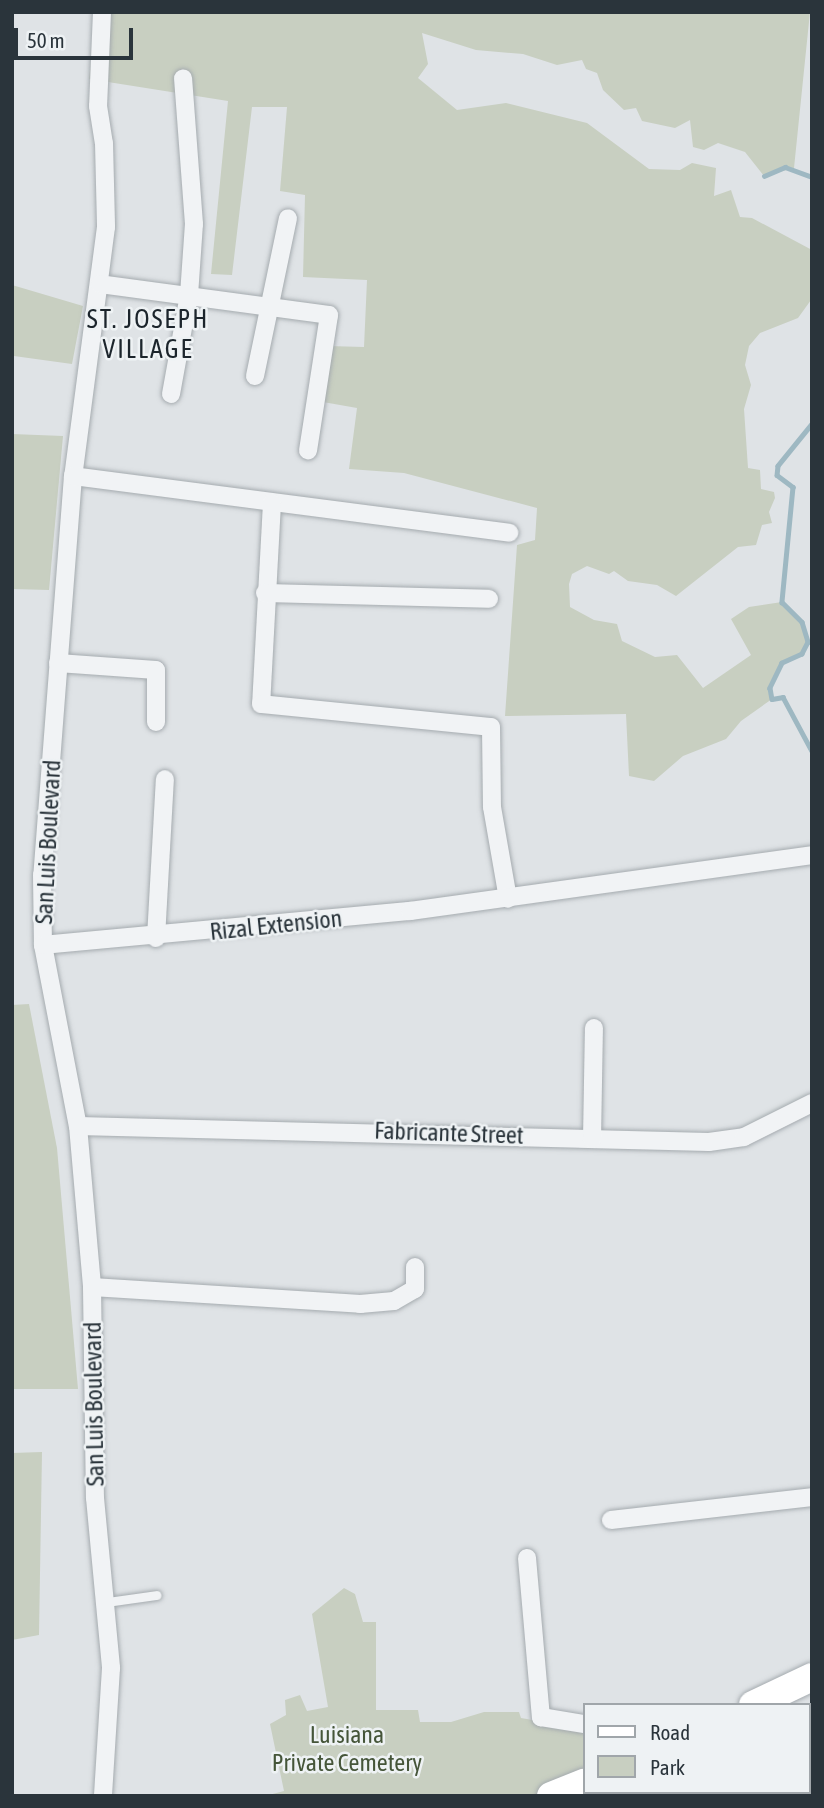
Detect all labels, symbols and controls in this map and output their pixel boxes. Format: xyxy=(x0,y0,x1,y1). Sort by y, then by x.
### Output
scale bar xyxy=(18,14,136,58)
text: 50 m xyxy=(27,28,65,52)
district label: ST. JOSEPH VILLAGE xyxy=(88,304,208,366)
street label: San Luis Boulevard xyxy=(29,759,67,925)
street label: Rizal Extension xyxy=(208,904,344,946)
street label: Fabricante Street xyxy=(374,1116,524,1150)
street label: San Luis Boulevard xyxy=(78,1321,110,1487)
legend xyxy=(582,1703,810,1794)
text: Road xyxy=(650,1720,690,1744)
park label: Luisiana Private Cemetery xyxy=(272,1721,422,1777)
text: Park xyxy=(650,1755,685,1779)

